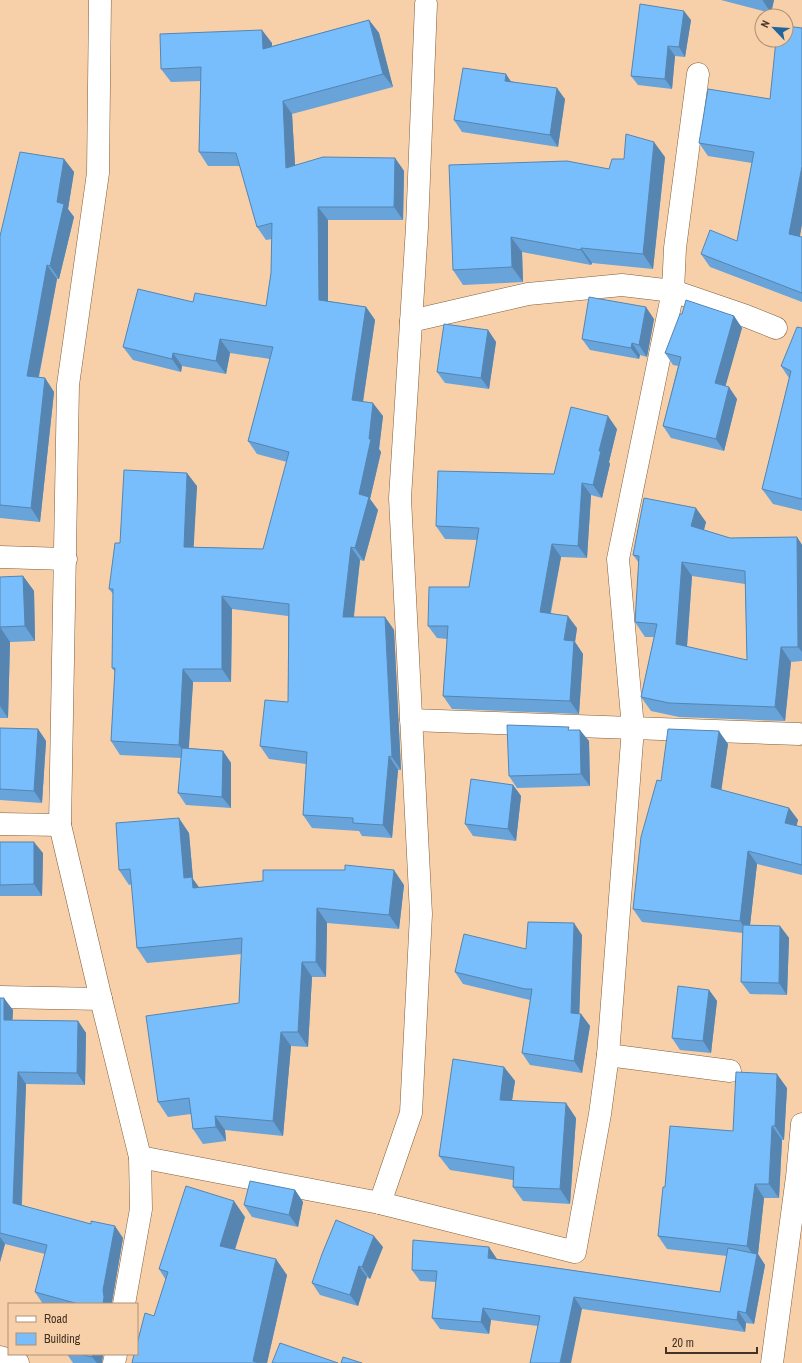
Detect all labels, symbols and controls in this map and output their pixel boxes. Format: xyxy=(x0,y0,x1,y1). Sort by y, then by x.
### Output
north arrow xyxy=(754,8,794,48)
text: N xyxy=(757,18,773,30)
legend xyxy=(8,1303,138,1355)
text: Road xyxy=(44,1311,68,1327)
scale bar xyxy=(666,1329,757,1355)
text: Building xyxy=(44,1331,81,1347)
text: 20 m xyxy=(672,1335,694,1351)

